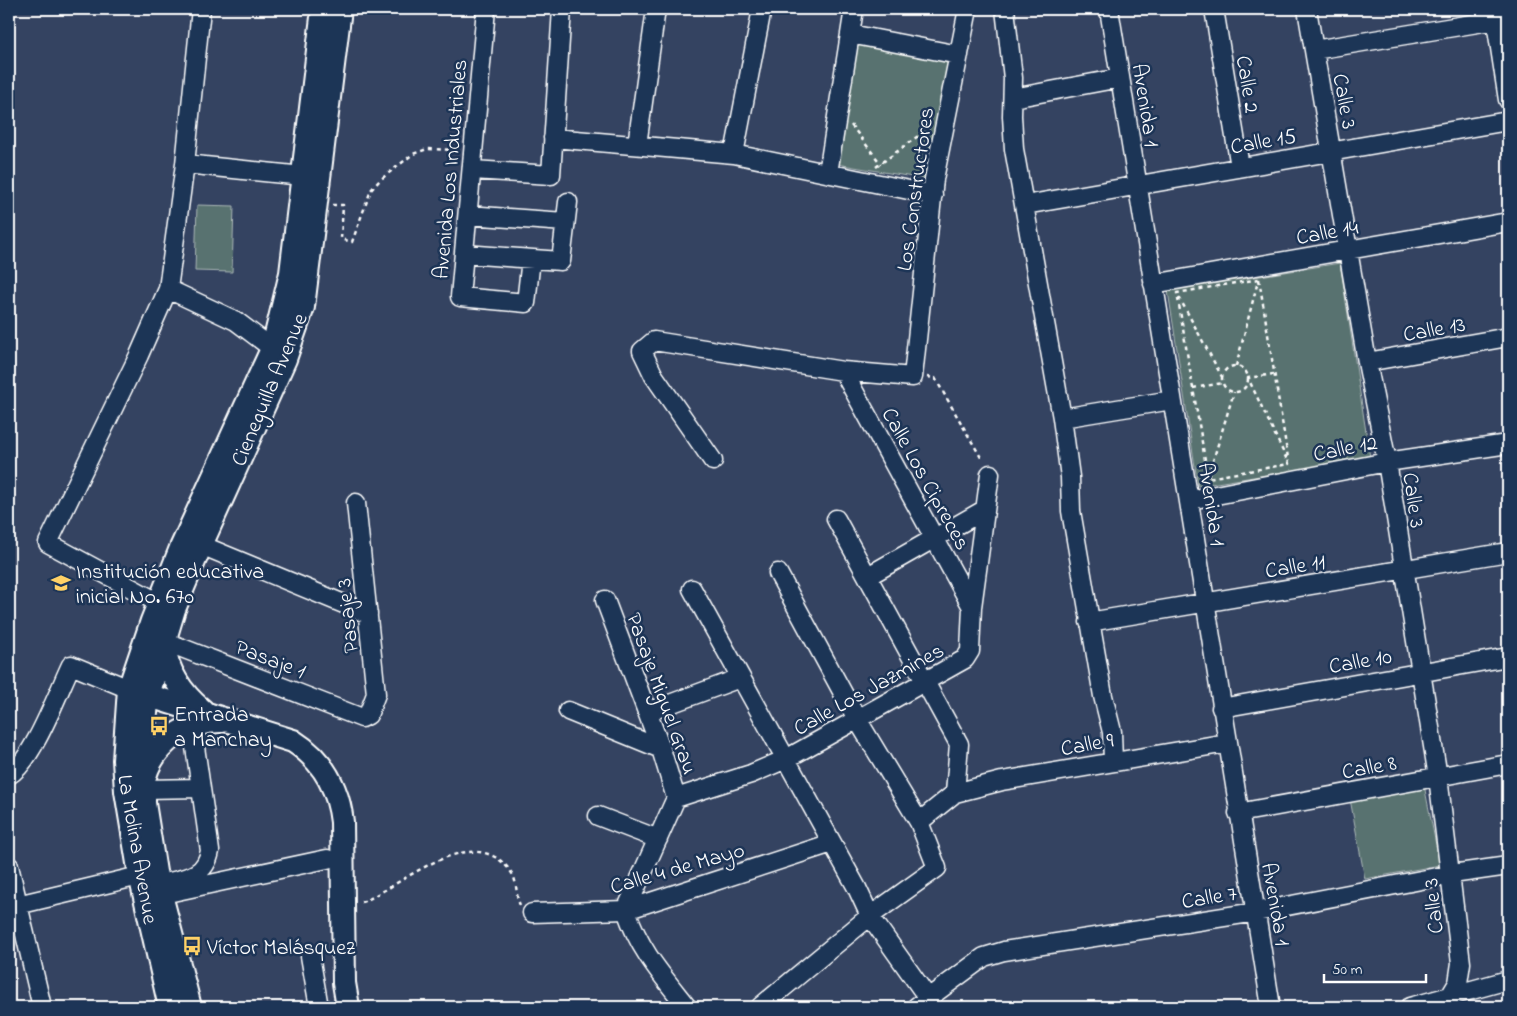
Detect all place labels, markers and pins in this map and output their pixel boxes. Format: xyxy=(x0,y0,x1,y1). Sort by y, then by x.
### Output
place label: Institución educativa inicial No. 670 xyxy=(76,557,264,614)
school or university icon: Institución educativa inicial No. 670 xyxy=(50,572,72,594)
place label: Entrada a Manchay xyxy=(174,700,272,758)
bus stop icon: Entrada a Manchay xyxy=(148,715,170,737)
place label: Víctor Malásquez xyxy=(206,933,356,965)
bus stop icon: Víctor Malásquez xyxy=(181,935,203,957)

